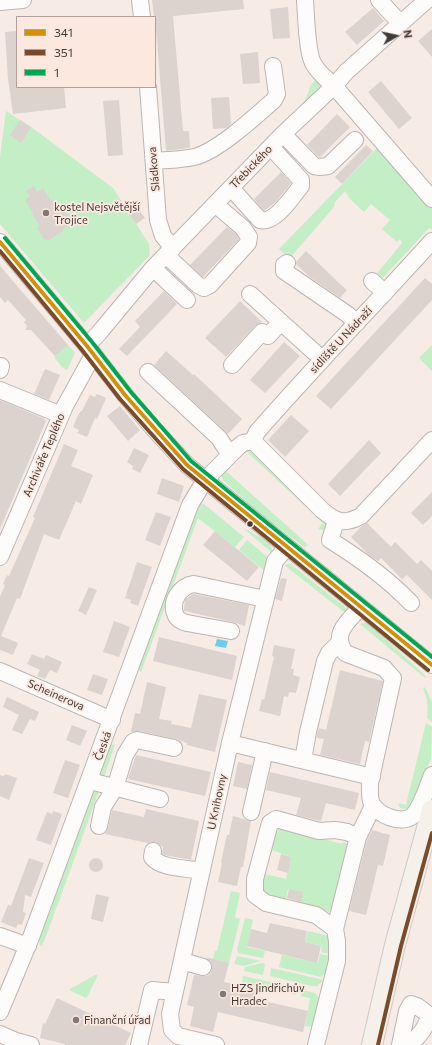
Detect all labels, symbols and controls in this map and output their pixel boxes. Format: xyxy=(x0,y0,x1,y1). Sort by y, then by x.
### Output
legend xyxy=(16,16,156,88)
north arrow xyxy=(376,16,416,56)
text: 341 xyxy=(54,25,73,39)
text: N xyxy=(401,29,415,39)
text: 351 xyxy=(54,45,73,59)
text: 1 xyxy=(54,65,59,79)
street label: Třebického xyxy=(227,143,275,191)
street label: Sládkova xyxy=(145,146,163,192)
place label: kostel Nejsvětější Trojice xyxy=(54,200,140,226)
marker: kostel Nejsvětější Trojice xyxy=(41,208,51,218)
street label: sídliště U Nádraží xyxy=(307,304,375,376)
street label: Archiváře Teplého xyxy=(20,411,68,499)
unlabelled marker xyxy=(245,519,255,529)
street label: Scheinerova xyxy=(26,677,86,713)
street label: Česká xyxy=(92,730,114,762)
street label: U Knihovny xyxy=(205,773,229,831)
place label: HZS Jindřichův Hradec xyxy=(231,981,305,1007)
marker: HZS Jindřichův Hradec xyxy=(218,989,228,999)
place label: Finanční úřad xyxy=(84,1013,151,1027)
marker: Finanční úřad xyxy=(71,1015,81,1025)

